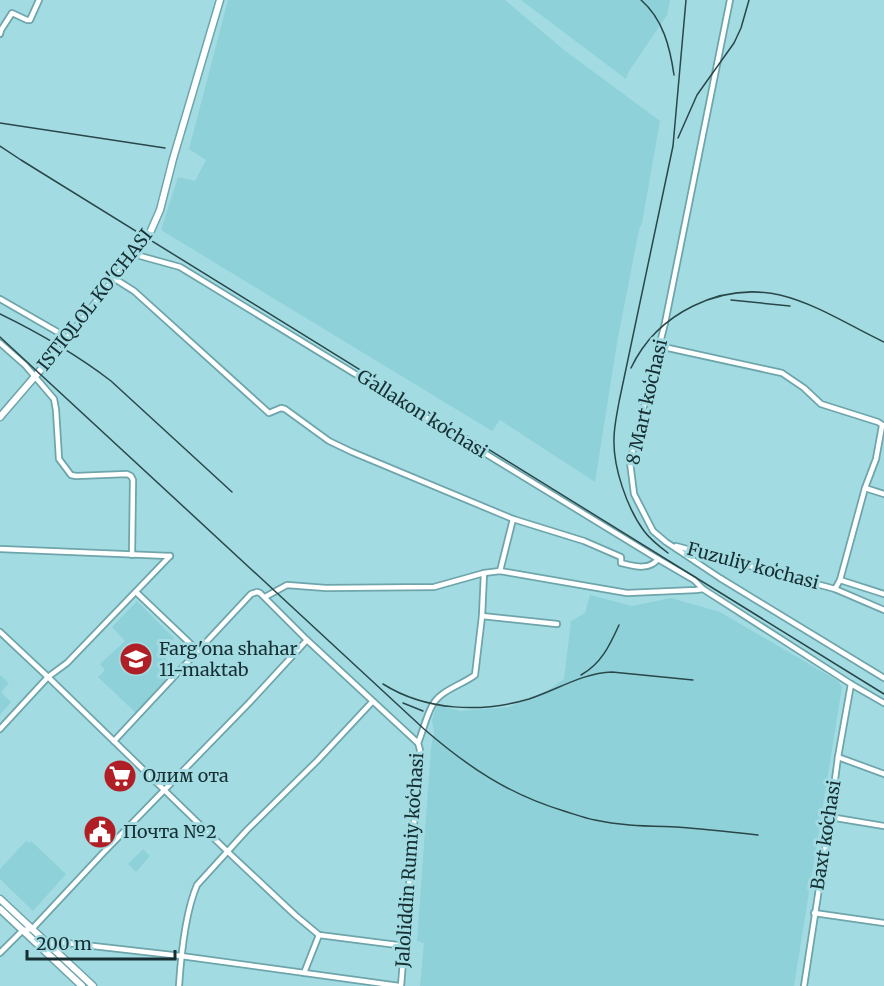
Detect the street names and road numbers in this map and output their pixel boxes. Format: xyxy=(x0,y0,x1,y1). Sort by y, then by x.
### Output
street label: ISTIQLOL KO'CHASI xyxy=(32,224,157,375)
street label: 8 Mart koʻchasi xyxy=(621,337,672,467)
street label: Gʻallakon koʻchasi xyxy=(353,364,492,463)
street label: Fuzuliy koʻchasi xyxy=(685,537,822,594)
street label: Jaloliddin Rumiy koʻchasi xyxy=(390,752,428,969)
street label: Baxt koʻchasi xyxy=(805,778,846,891)

